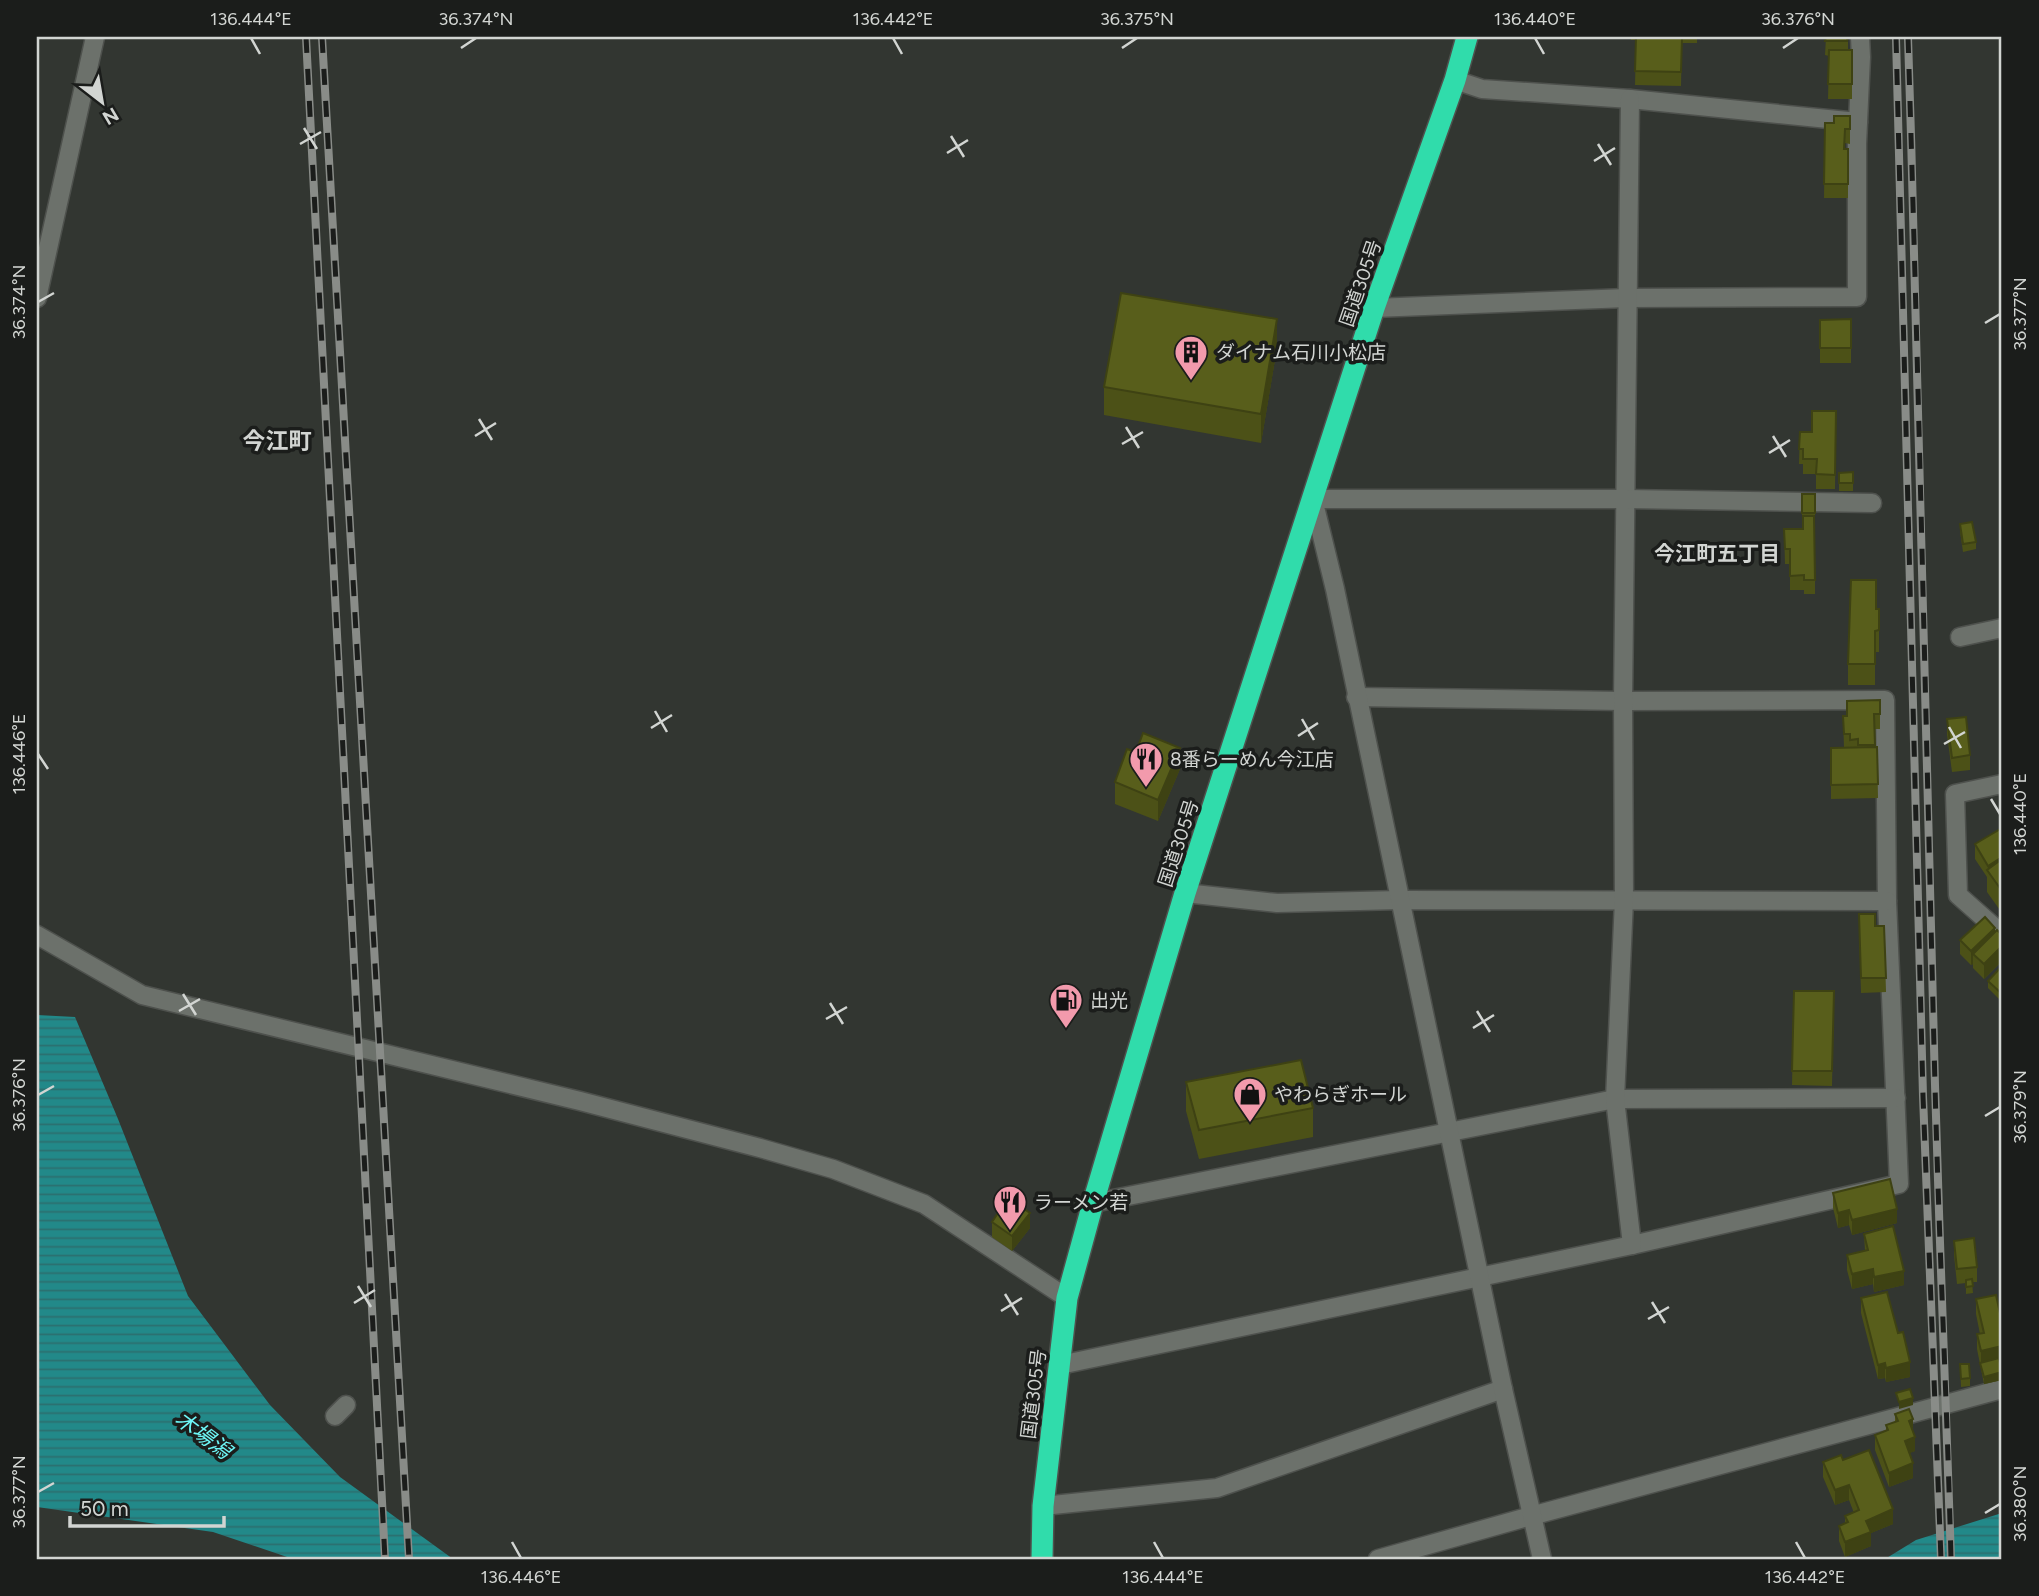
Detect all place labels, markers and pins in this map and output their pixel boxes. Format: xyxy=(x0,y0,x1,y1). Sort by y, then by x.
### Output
building icon: ダイナム石川小松店 xyxy=(1172,333,1210,382)
place label: ダイナム石川小松店 xyxy=(1216,341,1386,364)
restaurant icon: 8番らーめん今江店 xyxy=(1127,740,1165,789)
place label: 8番らーめん今江店 xyxy=(1170,748,1334,771)
fuel station icon: 出光 xyxy=(1047,981,1085,1030)
place label: 出光 xyxy=(1090,989,1128,1012)
shop icon: やわらぎホール xyxy=(1231,1075,1269,1124)
place label: やわらぎホール xyxy=(1274,1083,1407,1106)
restaurant icon: ラーメン若 xyxy=(991,1183,1029,1232)
place label: ラーメン若 xyxy=(1034,1191,1128,1214)

